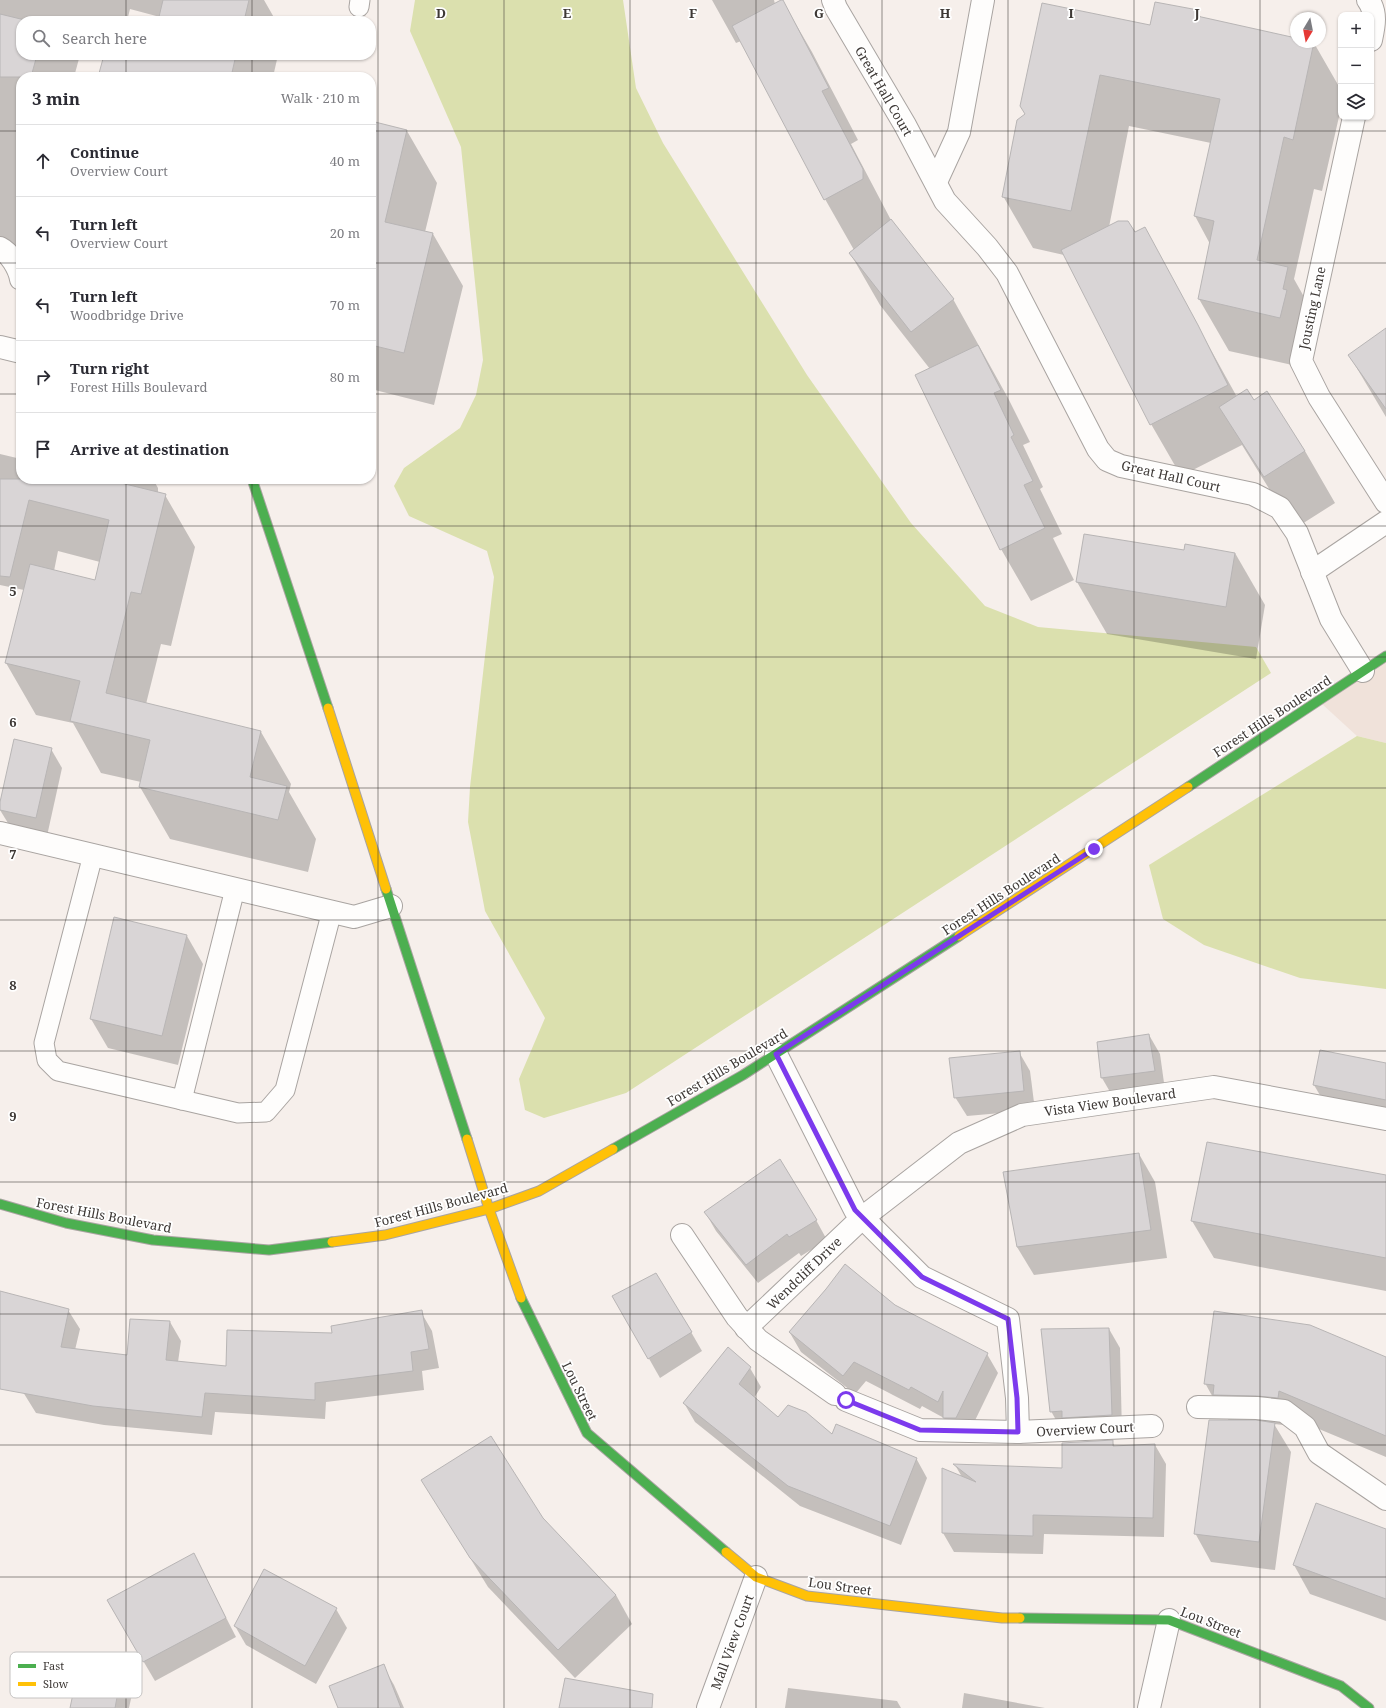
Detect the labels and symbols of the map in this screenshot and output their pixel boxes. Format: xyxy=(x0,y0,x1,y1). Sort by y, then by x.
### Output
text: D xyxy=(436,4,446,22)
text: E xyxy=(563,4,572,22)
text: F xyxy=(689,4,697,22)
text: G xyxy=(814,4,824,22)
text: H xyxy=(940,4,951,22)
text: I xyxy=(1068,4,1074,22)
text: J xyxy=(1193,4,1200,22)
north arrow xyxy=(1290,12,1326,48)
street label: Great Hall Court xyxy=(851,43,917,140)
street label: Jousting Lane xyxy=(1294,265,1330,352)
street label: Great Hall Court xyxy=(1120,456,1223,496)
text: 5 xyxy=(9,582,17,600)
street label: Forest Hills Boulevard xyxy=(1209,671,1335,761)
text: 6 xyxy=(9,713,17,731)
route end xyxy=(1085,840,1103,858)
text: 7 xyxy=(9,845,17,863)
street label: Forest Hills Boulevard xyxy=(938,849,1064,939)
text: 8 xyxy=(9,976,17,994)
street label: Forest Hills Boulevard xyxy=(663,1024,791,1110)
street label: Vista View Boulevard xyxy=(1043,1084,1177,1120)
text: 9 xyxy=(9,1107,17,1125)
street label: Forest Hills Boulevard xyxy=(372,1179,510,1231)
street label: Forest Hills Boulevard xyxy=(35,1193,173,1237)
street label: Wendcliff Drive xyxy=(763,1233,845,1313)
street label: Lou Street xyxy=(558,1359,602,1424)
route start xyxy=(837,1391,855,1409)
street label: Overview Court xyxy=(1036,1417,1135,1441)
street label: Lou Street xyxy=(807,1573,873,1599)
street label: Mall View Court xyxy=(706,1592,758,1692)
street label: Lou Street xyxy=(1178,1602,1244,1642)
legend xyxy=(10,1652,142,1698)
text: Fast xyxy=(43,1658,64,1673)
text: Slow xyxy=(43,1676,69,1691)

